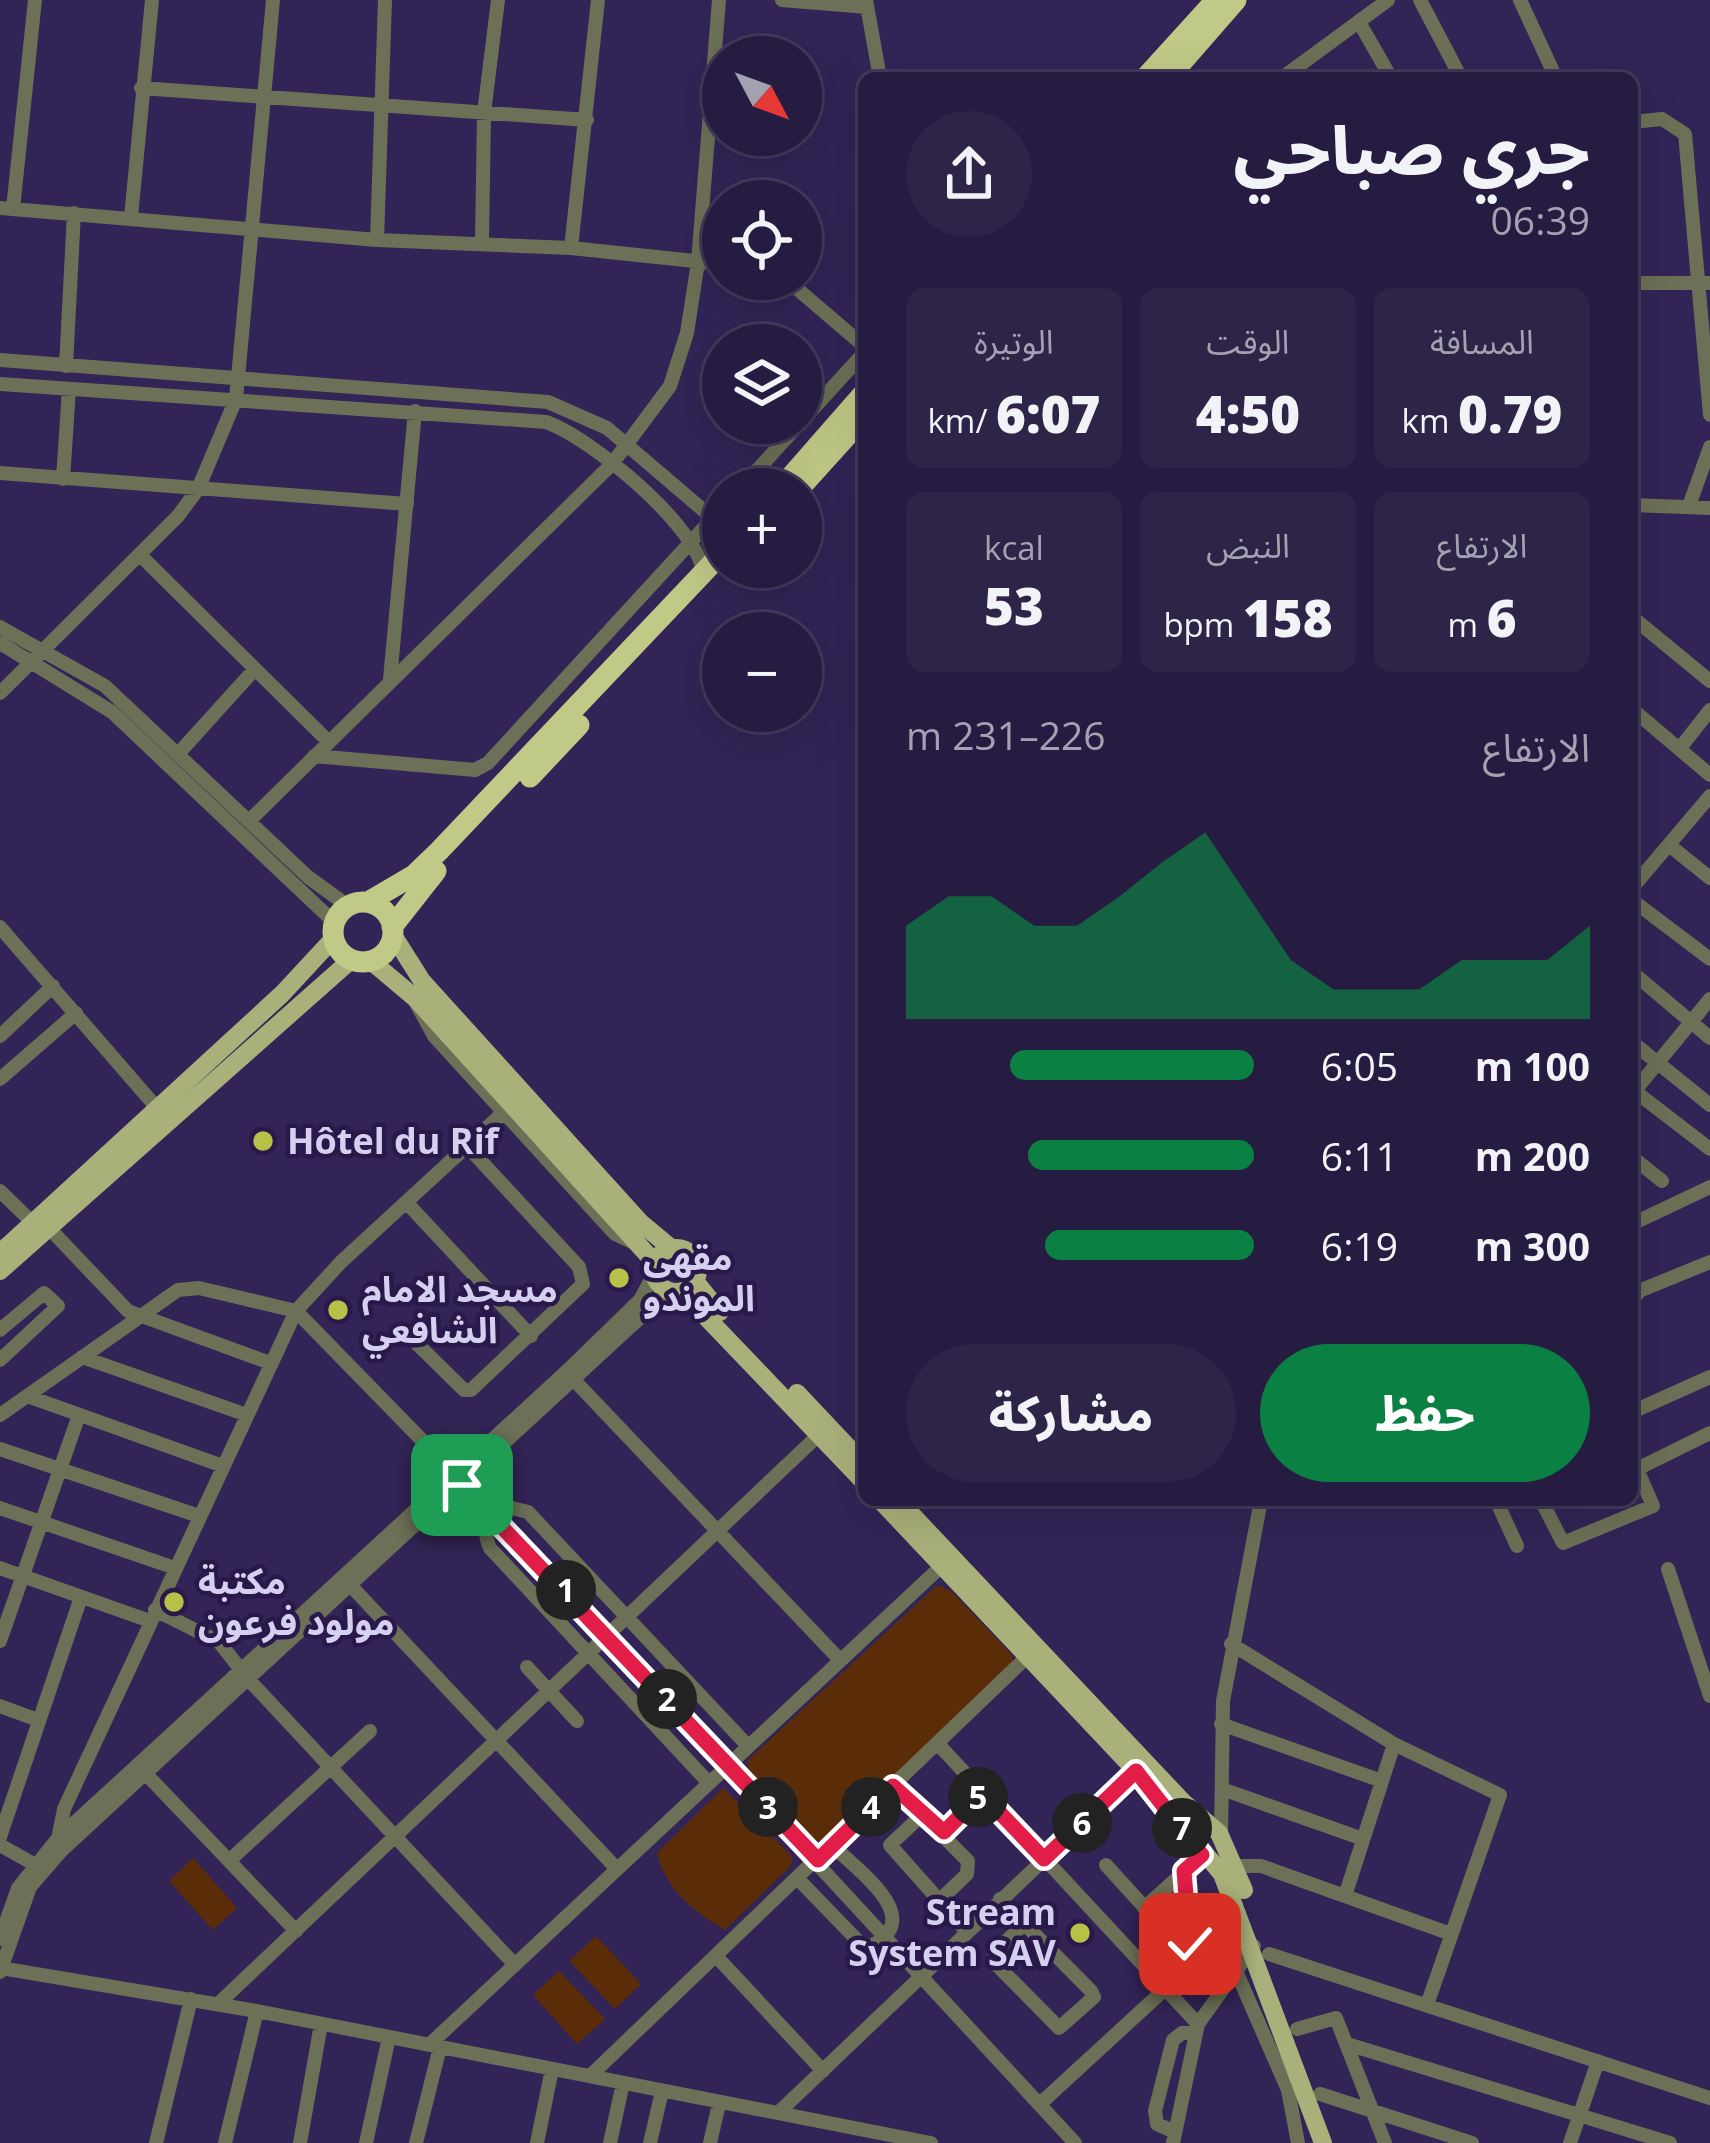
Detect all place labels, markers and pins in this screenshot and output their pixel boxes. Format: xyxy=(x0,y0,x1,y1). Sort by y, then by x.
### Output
place label: Hôtel du Rif xyxy=(287,1116,501,1165)
marker: Hôtel du Rif xyxy=(250,1128,276,1154)
place label: مقهى الموندو xyxy=(643,1232,755,1322)
place label: مسجد الامام الشافعي xyxy=(362,1264,558,1359)
marker: مقهى الموندو xyxy=(606,1265,632,1291)
marker: مسجد الامام الشافعي xyxy=(325,1297,351,1323)
pin xyxy=(411,1434,513,1536)
place label: مكتبة مولود فرعون xyxy=(198,1556,394,1646)
pin: 1 xyxy=(536,1560,596,1620)
marker: مكتبة مولود فرعون xyxy=(161,1589,187,1615)
pin: 2 xyxy=(637,1669,697,1729)
pin: 5 xyxy=(948,1767,1008,1827)
pin: 3 xyxy=(738,1777,798,1837)
pin: 4 xyxy=(841,1777,901,1837)
pin: 6 xyxy=(1052,1793,1112,1853)
pin: 7 xyxy=(1152,1798,1212,1858)
place label: Stream System SAV xyxy=(848,1887,1057,1977)
pin xyxy=(1139,1893,1241,1995)
marker: Stream System SAV xyxy=(1067,1920,1093,1946)

